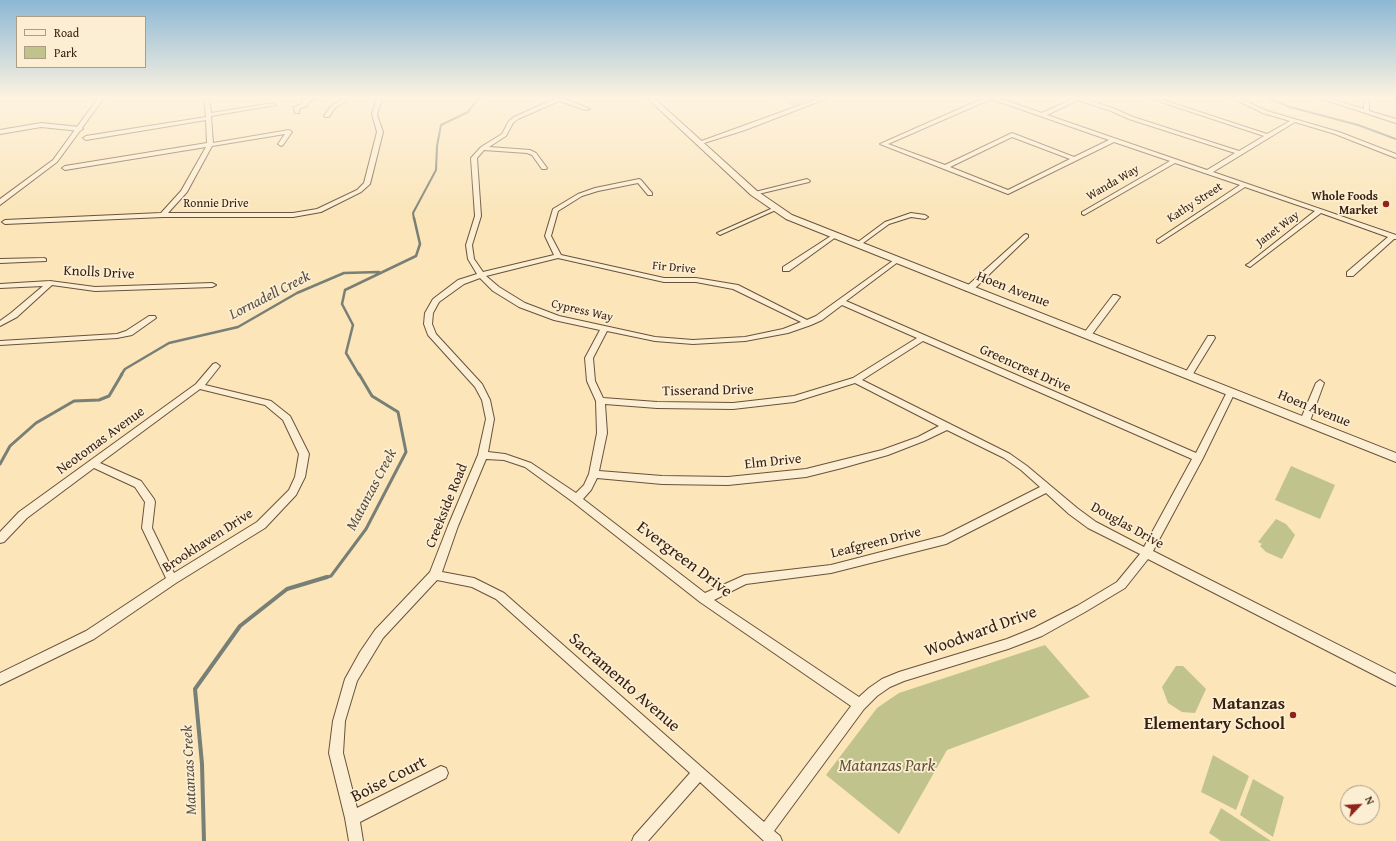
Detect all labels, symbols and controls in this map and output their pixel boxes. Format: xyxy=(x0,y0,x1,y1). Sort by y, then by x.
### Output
legend xyxy=(16,16,146,68)
text: Road xyxy=(54,24,79,41)
text: Park xyxy=(54,44,77,61)
street label: Wanda Way xyxy=(1084,162,1142,204)
street label: Kathy Street xyxy=(1165,180,1225,226)
place label: Whole Foods Market xyxy=(1312,190,1378,218)
street label: Ronnie Drive xyxy=(183,197,249,211)
marker: Whole Foods Market xyxy=(1381,199,1391,209)
street label: Janet Way xyxy=(1254,208,1302,250)
street label: Fir Drive xyxy=(652,259,696,277)
street label: Knolls Drive xyxy=(63,263,135,283)
water label: Lornadell Creek xyxy=(226,268,314,324)
street label: Hoen Avenue xyxy=(974,268,1052,312)
street label: Cypress Way xyxy=(550,297,614,325)
street label: Greencrest Drive xyxy=(977,341,1073,397)
street label: Tisserand Drive xyxy=(662,382,754,400)
street label: Hoen Avenue xyxy=(1275,387,1353,431)
street label: Neotomas Avenue xyxy=(54,403,148,479)
water label: Matanzas Creek xyxy=(343,446,401,534)
street label: Elm Drive xyxy=(744,451,802,473)
street label: Creekside Road xyxy=(422,461,472,551)
street label: Douglas Drive xyxy=(1088,499,1166,553)
street label: Brookhaven Drive xyxy=(160,505,256,577)
street label: Evergreen Drive xyxy=(632,517,736,603)
street label: Leafgreen Drive xyxy=(829,524,923,562)
street label: Woodward Drive xyxy=(922,602,1040,662)
street label: Sacramento Avenue xyxy=(564,629,684,737)
place label: Matanzas Elementary School xyxy=(1144,695,1285,735)
marker: Matanzas Elementary School xyxy=(1288,710,1298,720)
water label: Matanzas Creek xyxy=(179,725,201,815)
street label: Boise Court xyxy=(348,752,430,808)
park label: Matanzas Park xyxy=(839,757,935,777)
north arrow xyxy=(1340,785,1380,825)
text: N xyxy=(1361,794,1379,807)

